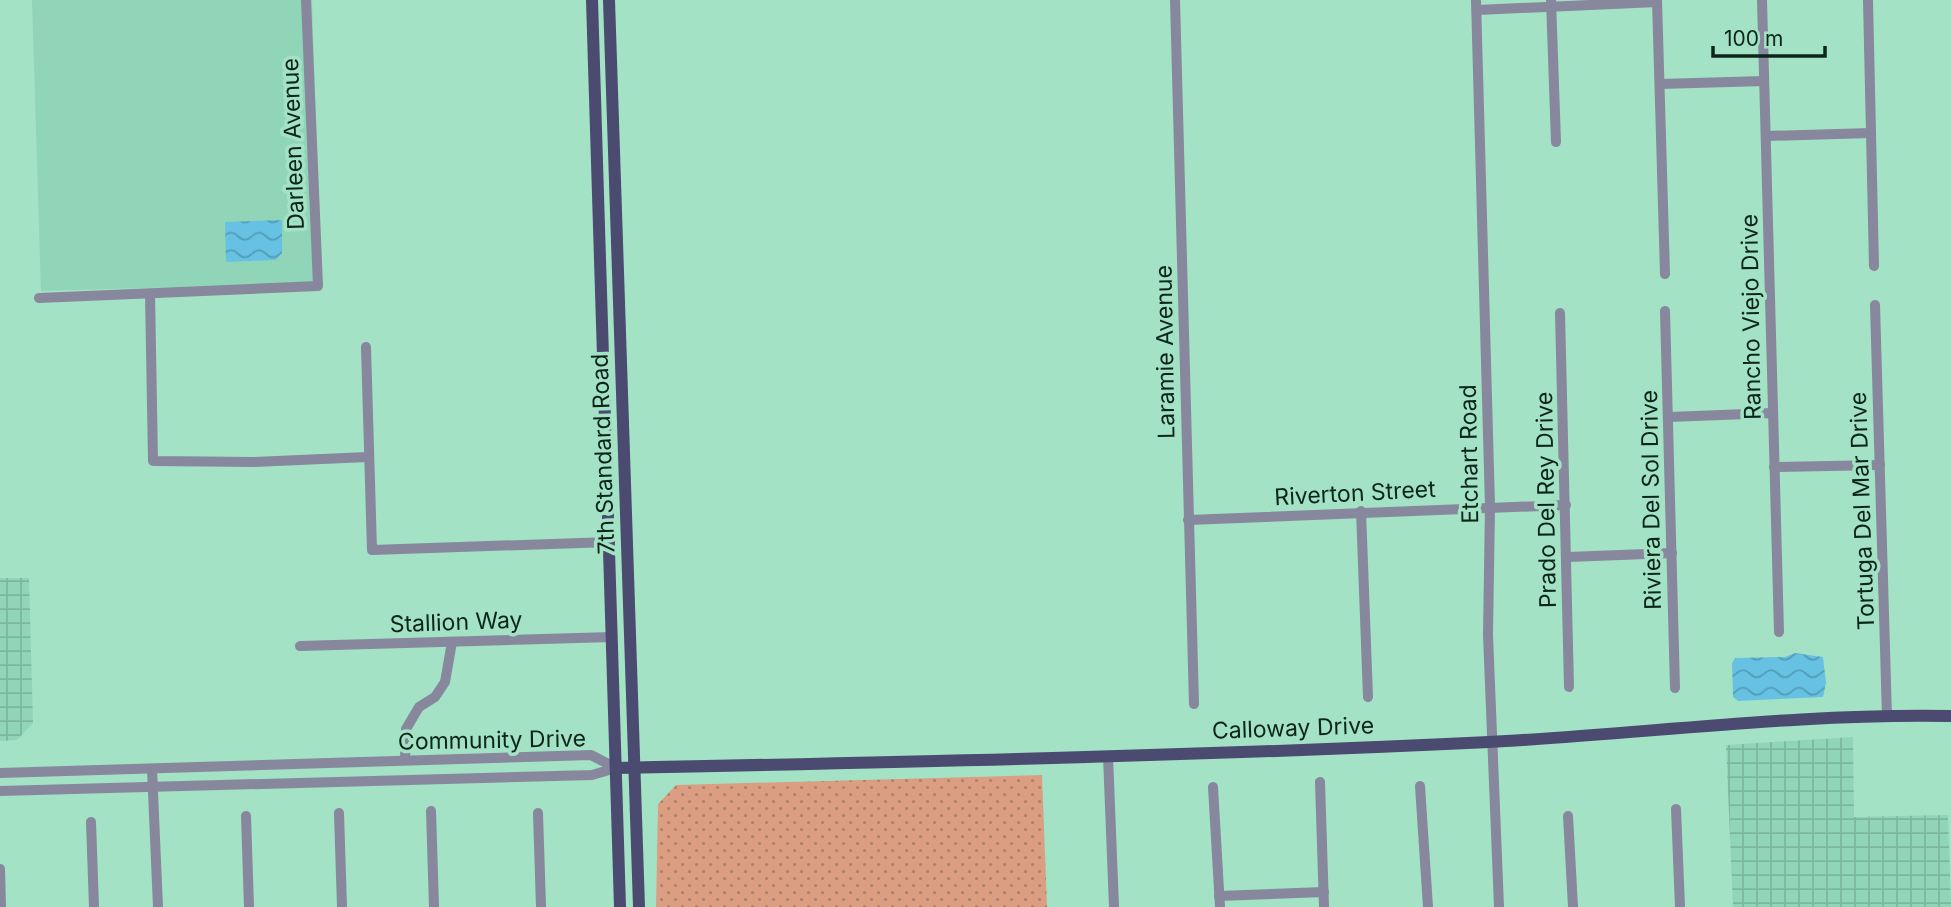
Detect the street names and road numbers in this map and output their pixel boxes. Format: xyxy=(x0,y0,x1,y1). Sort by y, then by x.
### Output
street label: Darleen Avenue xyxy=(276,58,310,230)
street label: Rancho Viejo Drive xyxy=(1735,214,1767,420)
street label: Laramie Avenue xyxy=(1149,265,1181,439)
street label: 7th Standard Road xyxy=(586,353,620,555)
street label: Etchart Road xyxy=(1454,384,1484,524)
street label: Riviera Del Sol Drive xyxy=(1635,390,1667,610)
street label: Prado Del Rey Drive xyxy=(1530,391,1562,609)
street label: Tortuga Del Mar Drive xyxy=(1844,391,1880,631)
street label: Riverton Street xyxy=(1274,475,1437,511)
street label: Stallion Way xyxy=(389,606,523,638)
street label: Calloway Drive xyxy=(1212,711,1374,745)
street label: Community Drive xyxy=(398,724,586,756)

